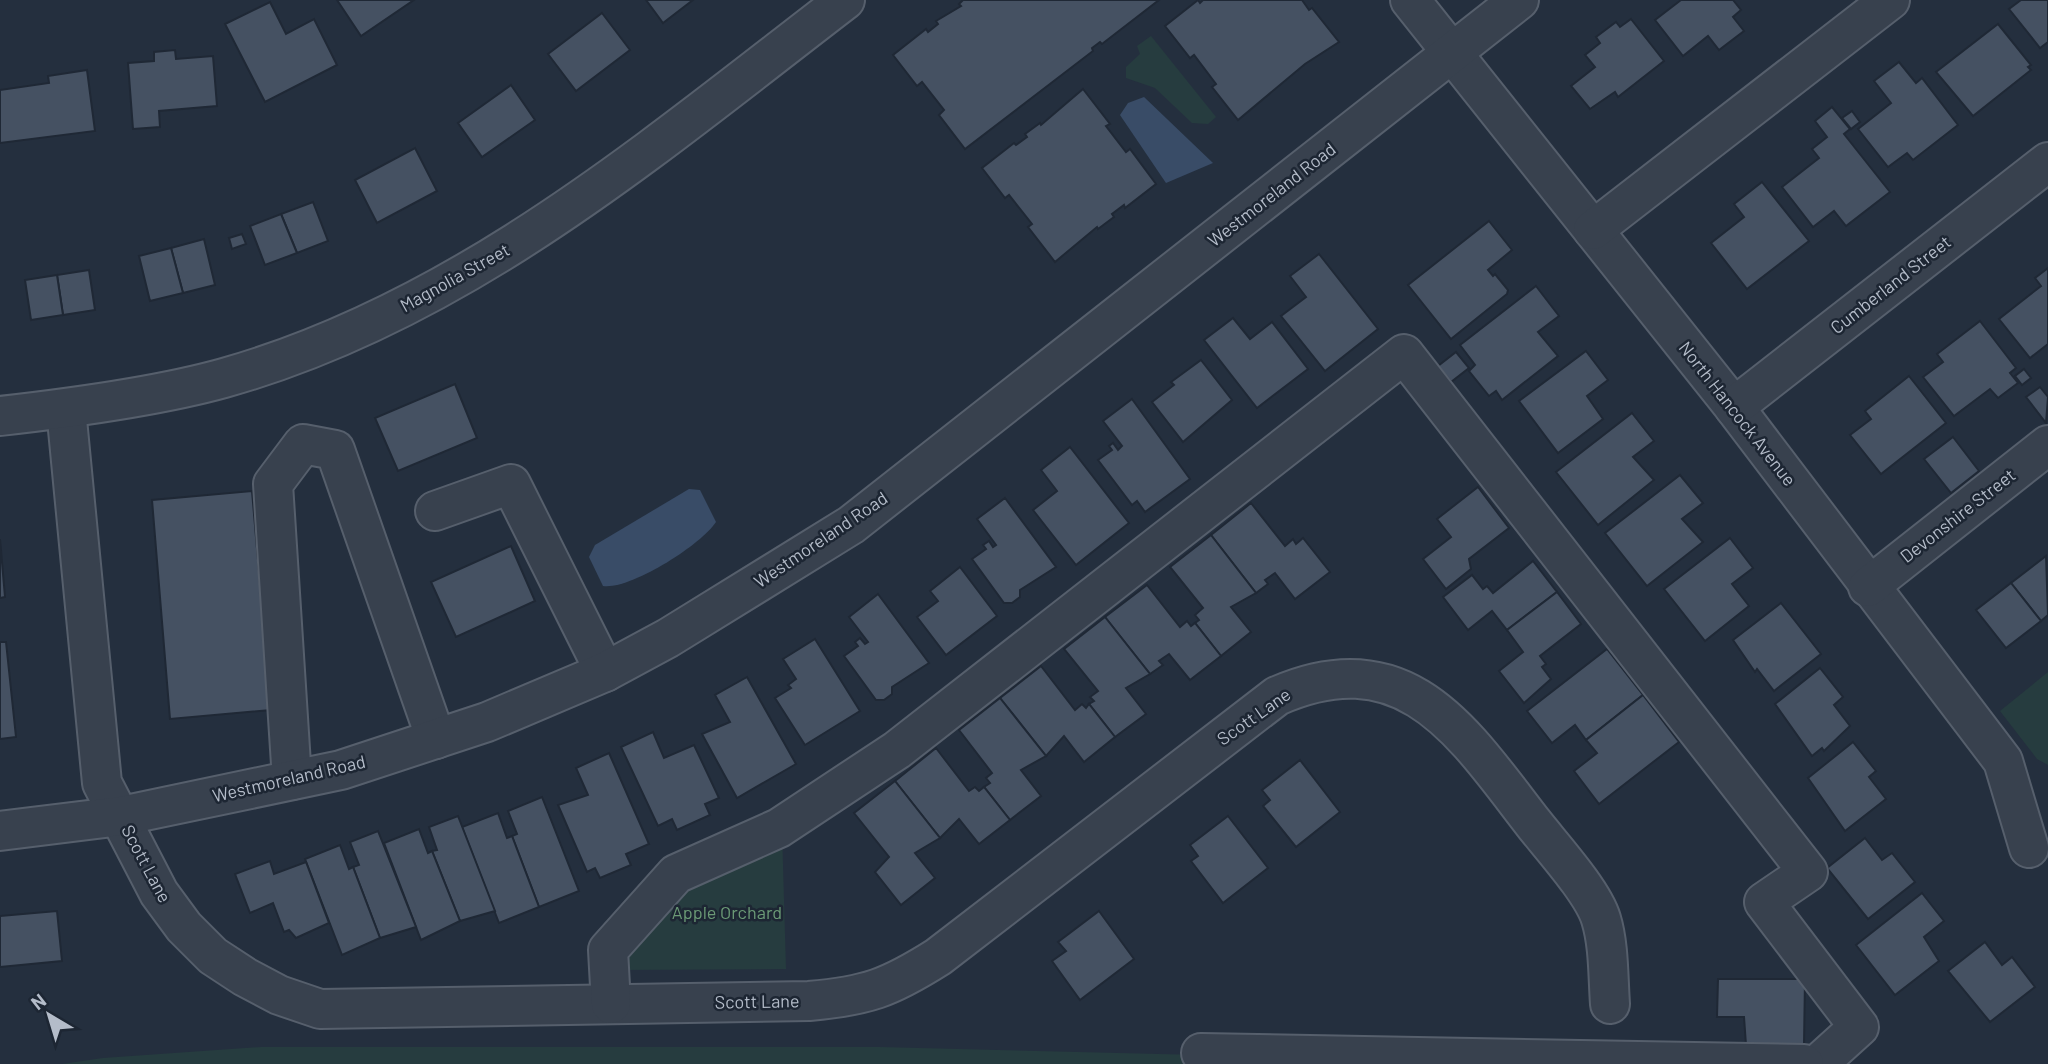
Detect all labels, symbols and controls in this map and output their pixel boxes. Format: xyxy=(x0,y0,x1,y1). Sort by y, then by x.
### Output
street label: Westmoreland Road xyxy=(1203,137,1340,251)
street label: Cumberland Street xyxy=(1826,230,1955,338)
street label: Magnolia Street xyxy=(396,238,513,316)
street label: North Hancock Avenue xyxy=(1674,337,1801,490)
street label: Devonshire Street xyxy=(1895,463,2019,567)
street label: Westmoreland Road xyxy=(749,486,891,592)
street label: Scott Lane xyxy=(1212,683,1294,750)
street label: Westmoreland Road xyxy=(210,750,367,806)
street label: Scott Lane xyxy=(117,821,177,906)
park label: Apple Orchard xyxy=(672,901,782,923)
north arrow xyxy=(14,980,84,1050)
text: N xyxy=(26,988,50,1014)
street label: Scott Lane xyxy=(714,989,800,1013)

